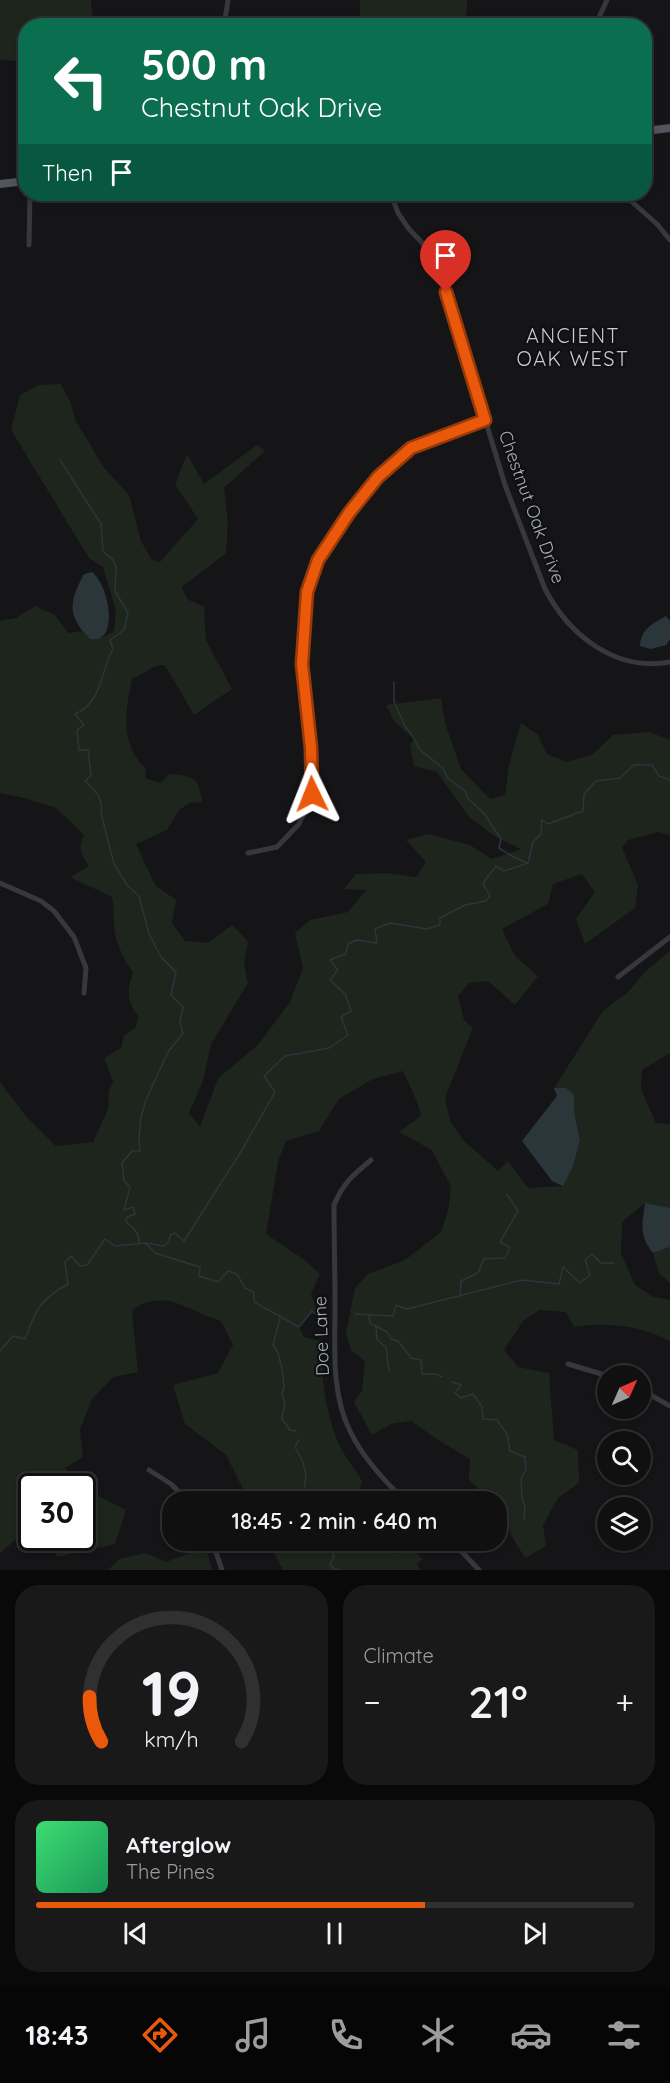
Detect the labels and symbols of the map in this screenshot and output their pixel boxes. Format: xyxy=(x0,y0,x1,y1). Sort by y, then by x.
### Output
pin xyxy=(420,230,471,292)
district label: ANCIENT OAK WEST xyxy=(516,323,630,371)
street label: Chestnut Oak Drive xyxy=(494,427,570,587)
position arrow xyxy=(280,762,344,826)
street label: Doe Lane xyxy=(308,1296,334,1376)
north arrow xyxy=(597,1365,651,1419)
speed limit sign: 30 xyxy=(18,1473,96,1551)

